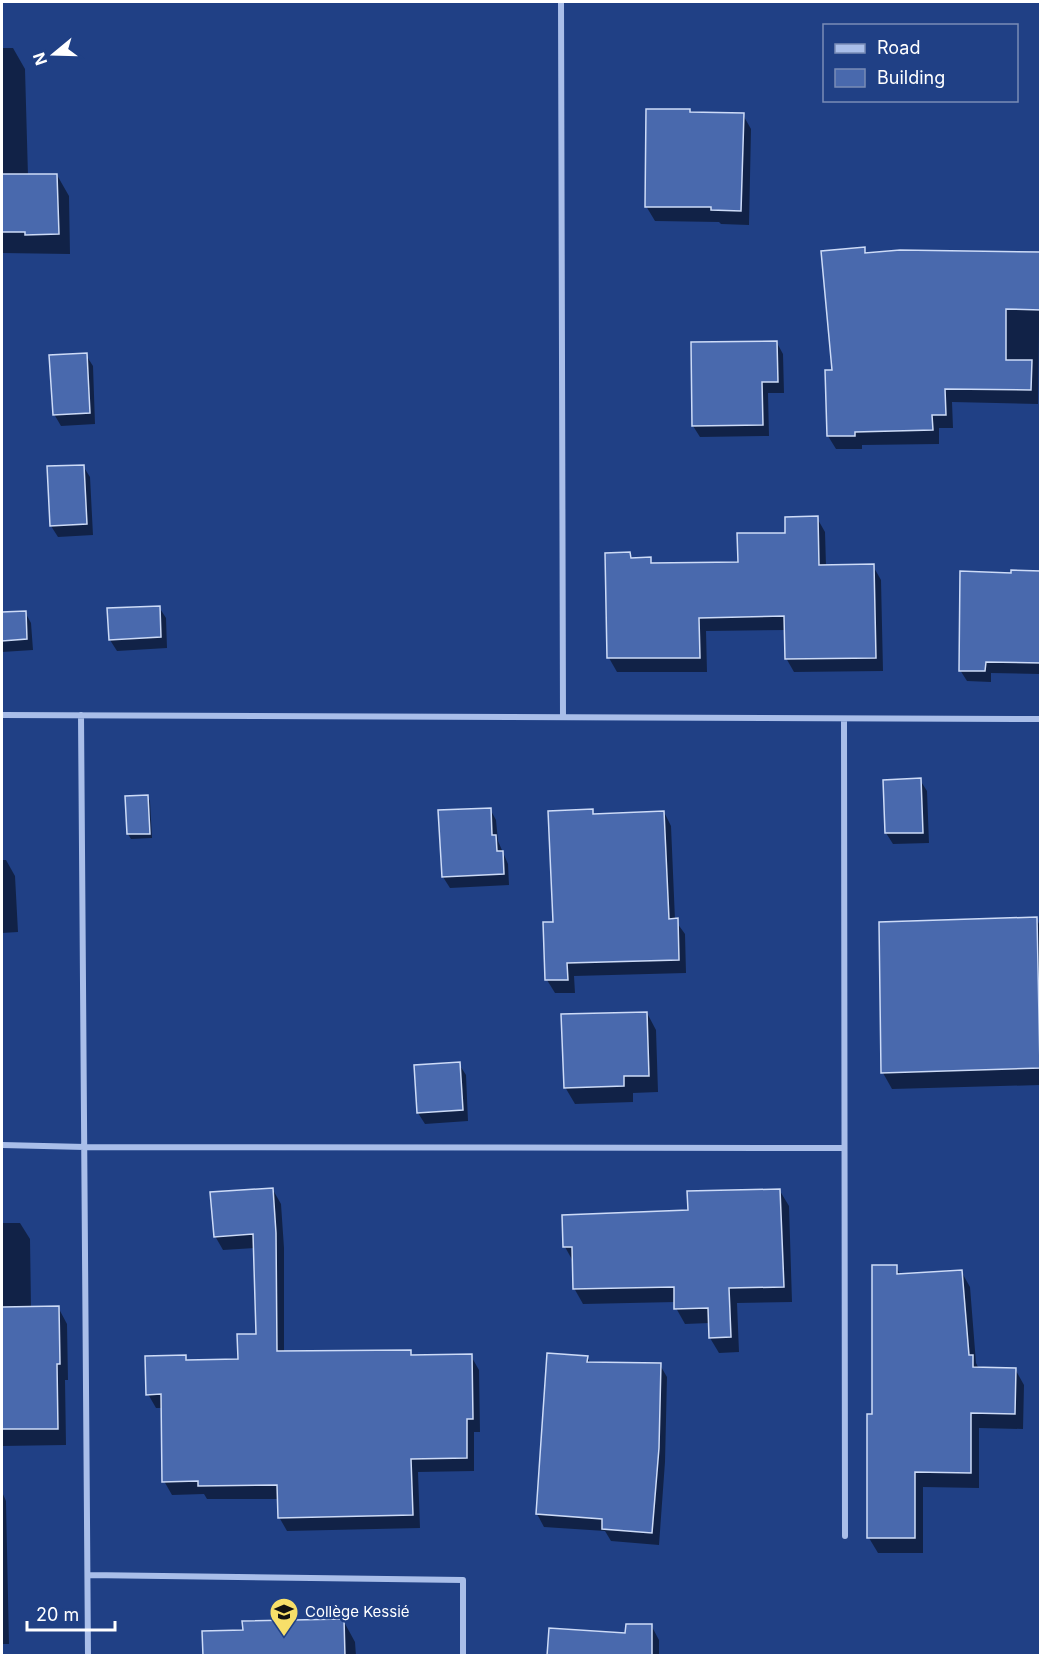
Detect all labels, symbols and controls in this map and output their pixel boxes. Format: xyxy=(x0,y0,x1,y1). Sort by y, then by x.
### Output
north arrow xyxy=(24,24,84,84)
legend xyxy=(823,24,1018,102)
text: Road xyxy=(877,37,920,58)
text: N xyxy=(28,50,51,68)
text: Building xyxy=(877,67,945,88)
scale bar xyxy=(27,1594,116,1632)
school or university icon: Collège Kessié xyxy=(268,1596,300,1638)
place label: Collège Kessié xyxy=(305,1602,410,1621)
text: 20 m xyxy=(36,1604,79,1625)

